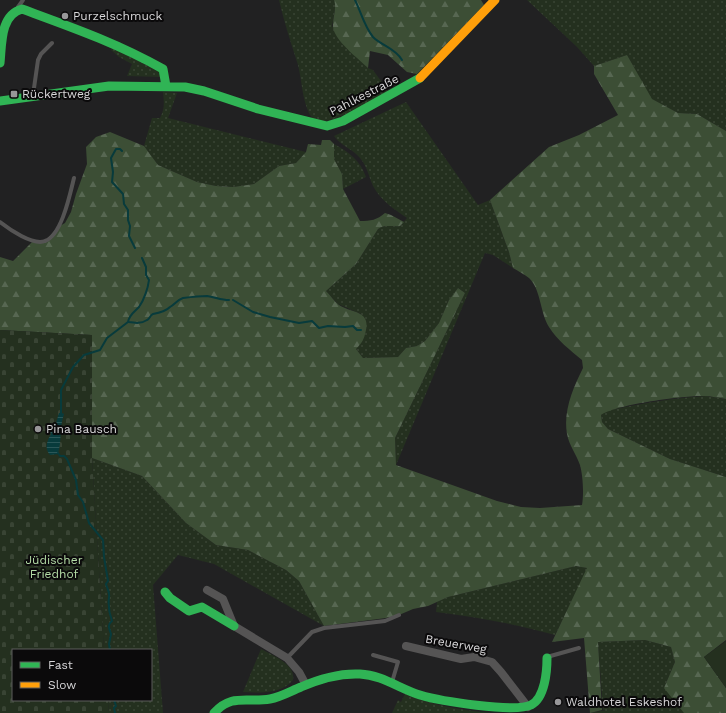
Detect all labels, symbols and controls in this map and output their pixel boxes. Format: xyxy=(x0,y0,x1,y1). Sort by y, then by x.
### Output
place label: Purzelschmuck xyxy=(73,9,163,23)
marker: Purzelschmuck xyxy=(60,11,70,21)
street label: Pahlkestraße xyxy=(327,71,401,118)
place label: Rückertweg xyxy=(22,87,91,101)
marker: Rückertweg xyxy=(9,89,19,99)
place label: Pina Bausch xyxy=(46,422,117,436)
marker: Pina Bausch xyxy=(33,424,43,434)
park label: Jüdischer Friedhof xyxy=(25,553,83,581)
street label: Breuerweg xyxy=(424,632,488,656)
legend xyxy=(12,649,152,701)
text: Fast xyxy=(48,658,73,672)
text: Slow xyxy=(48,678,76,692)
place label: Waldhotel Eskeshof xyxy=(566,695,682,709)
marker: Waldhotel Eskeshof xyxy=(553,697,563,707)

